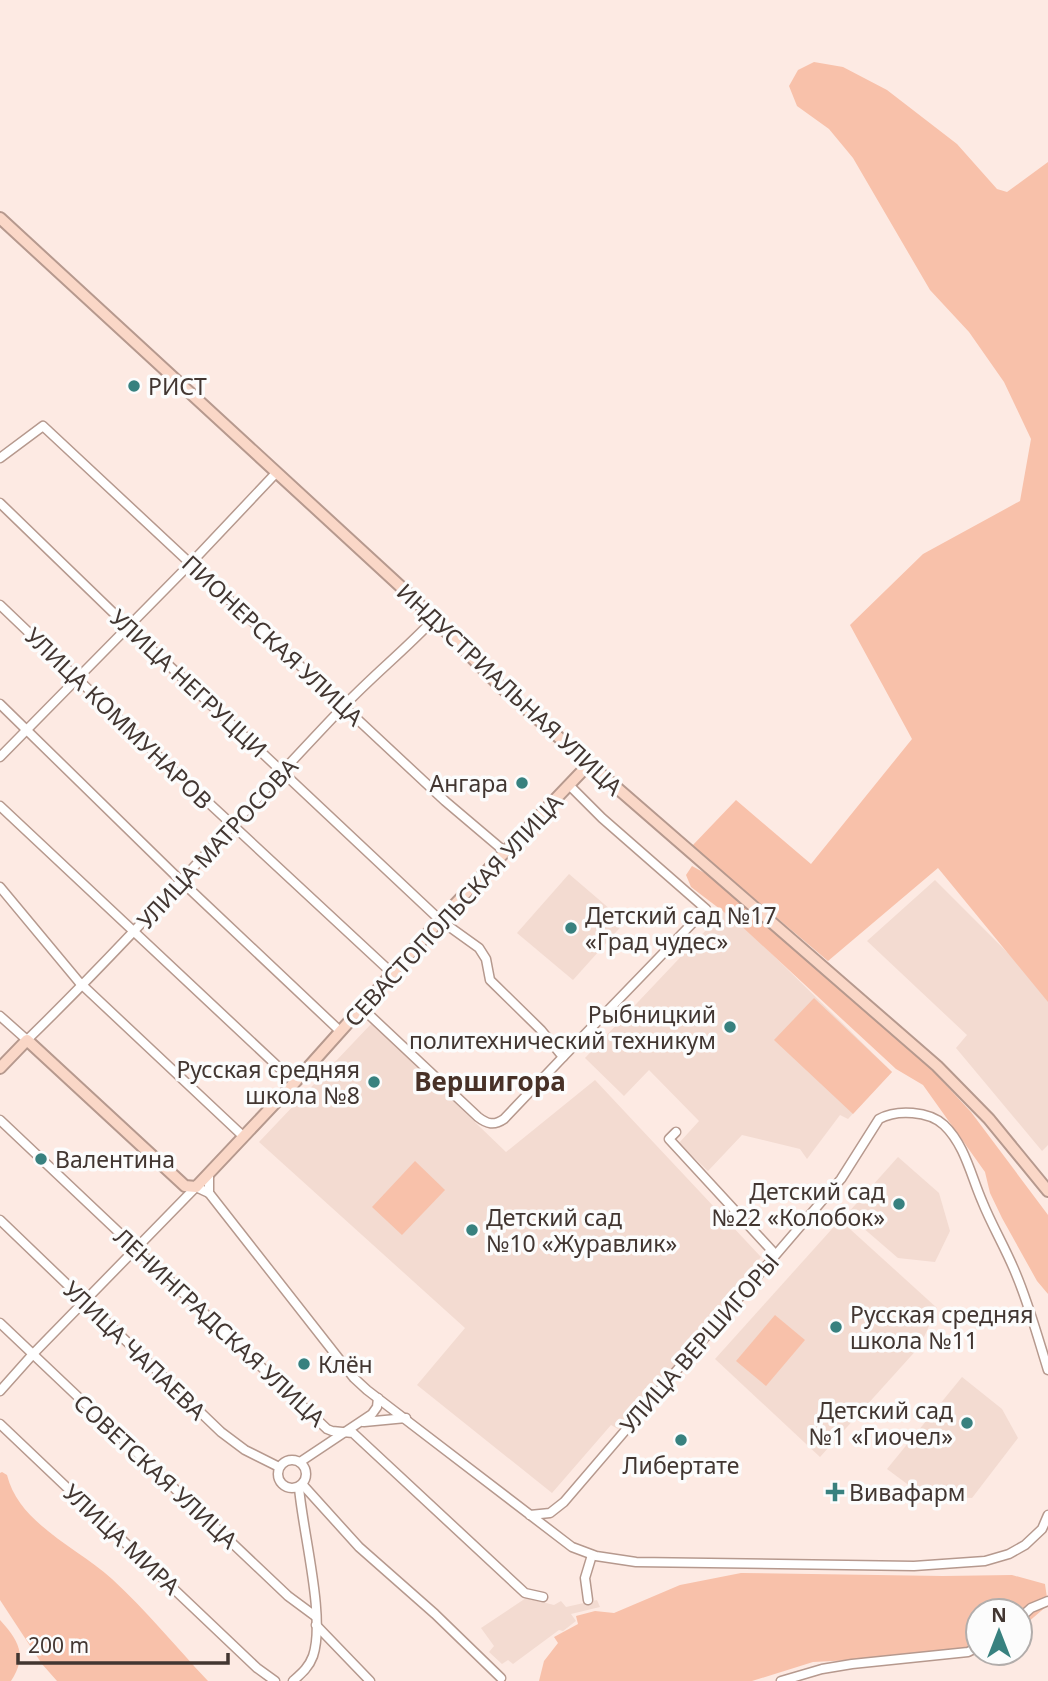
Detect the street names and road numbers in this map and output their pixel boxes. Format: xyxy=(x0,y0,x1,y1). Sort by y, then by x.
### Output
street label: ПИОНЕРСКАЯ УЛИЦА xyxy=(175,547,371,733)
street label: ИНДУСТРИАЛЬНАЯ УЛИЦА xyxy=(390,576,630,802)
street label: УЛИЦА НЕГРУЦЦИ xyxy=(104,602,274,764)
street label: УЛИЦА КОММУНАРОВ xyxy=(18,620,220,816)
street label: УЛИЦА МАТРОСОВА xyxy=(129,750,305,935)
street label: СЕВАСТОПОЛЬСКАЯ УЛИЦА xyxy=(337,787,570,1033)
street label: ЛЕНИНГРАДСКАЯ УЛИЦА xyxy=(107,1221,333,1434)
street label: УЛИЦА ВЕРШИГОРЫ xyxy=(612,1246,786,1440)
street label: УЛИЦА ЧАПАЕВА xyxy=(57,1273,214,1427)
street label: СОВЕТСКАЯ УЛИЦА xyxy=(67,1386,245,1556)
street label: УЛИЦА МИРА xyxy=(57,1477,188,1602)

